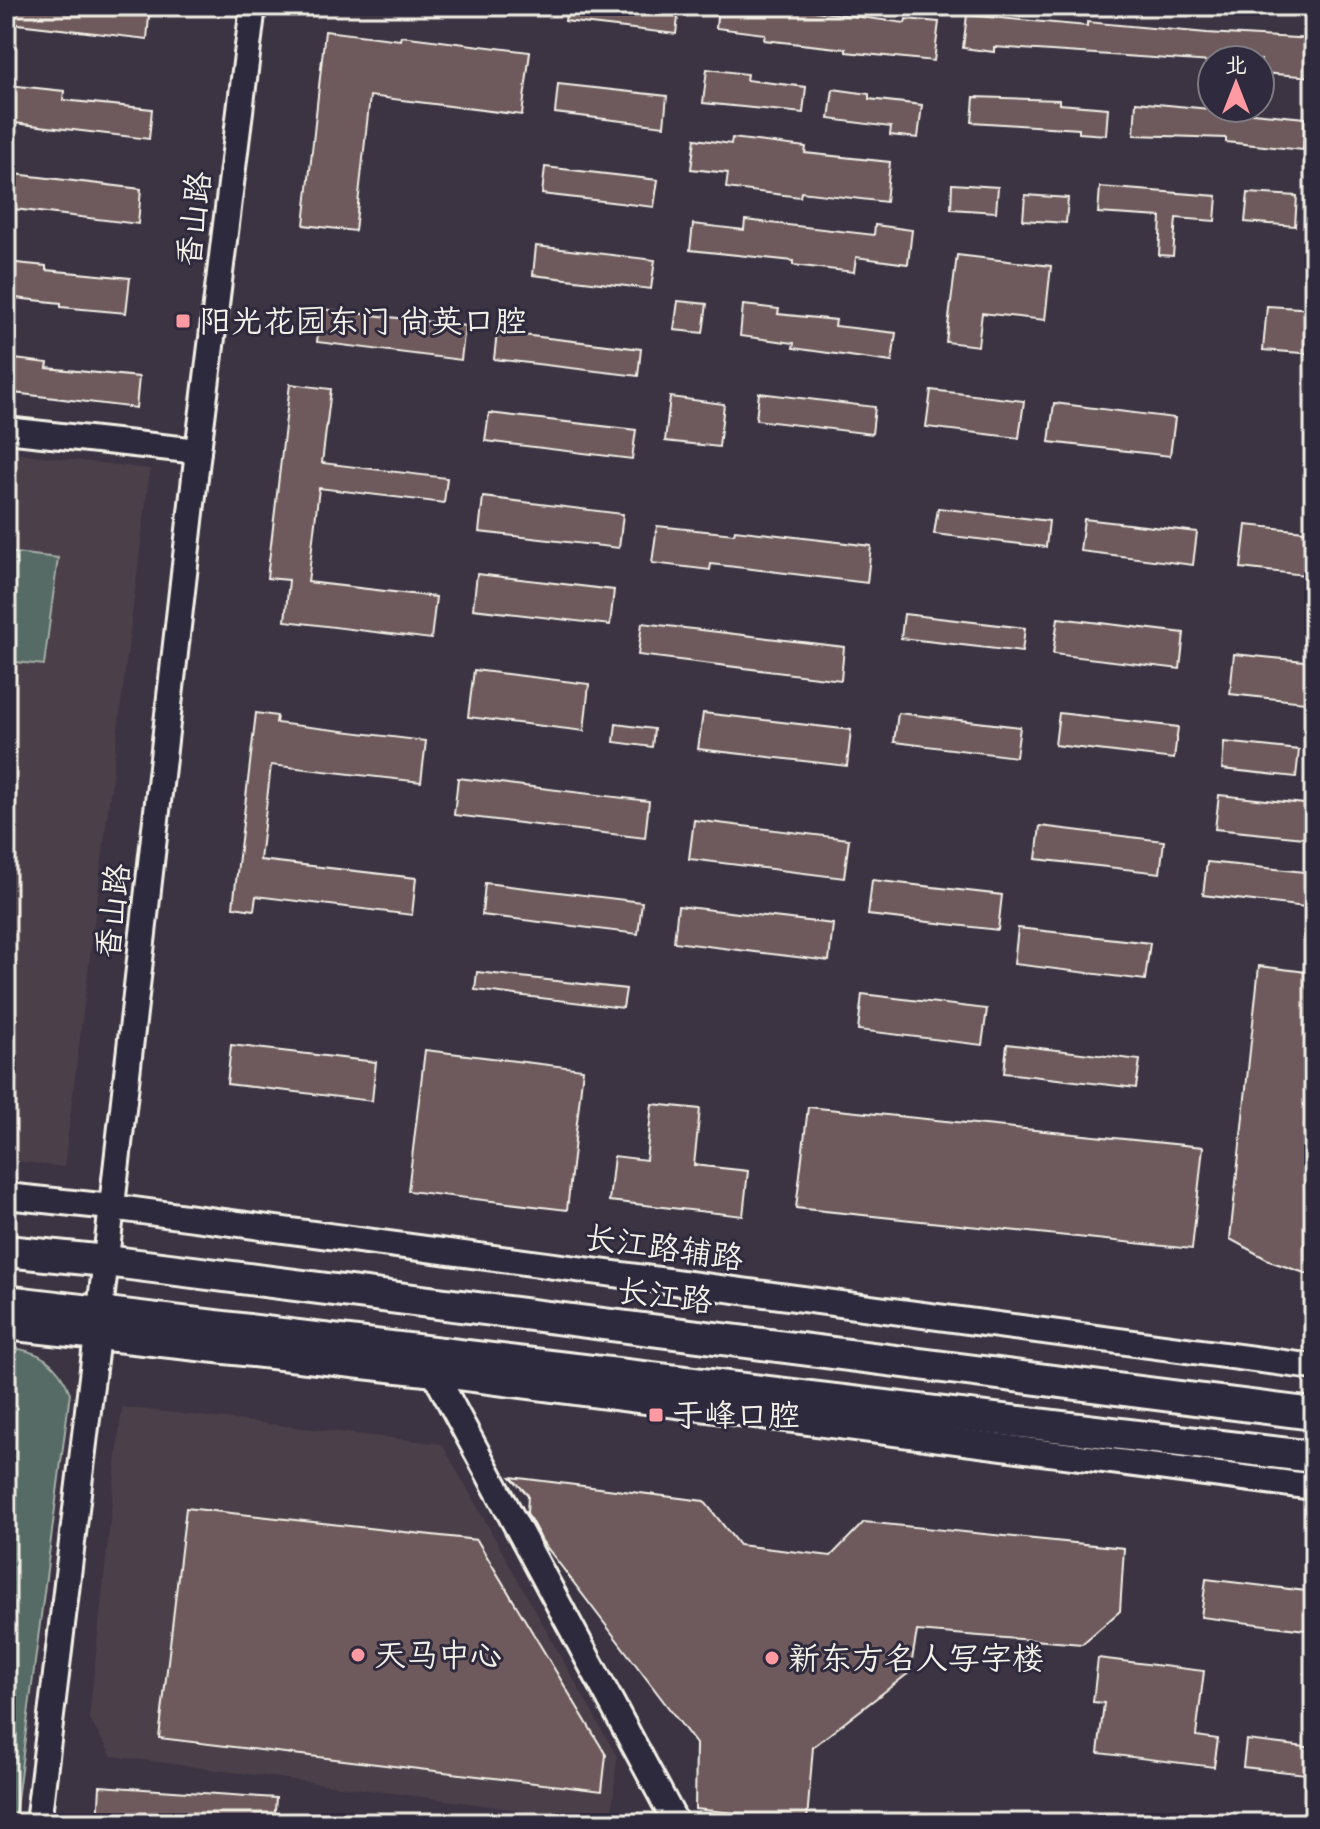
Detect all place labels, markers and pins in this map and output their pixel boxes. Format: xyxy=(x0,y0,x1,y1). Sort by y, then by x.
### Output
place label: 阳光花园东门 尚英口腔 xyxy=(199,301,527,342)
marker: 阳光花园东门 尚英口腔 xyxy=(174,312,192,330)
place label: 于峰口腔 xyxy=(672,1395,800,1436)
marker: 于峰口腔 xyxy=(647,1406,665,1424)
place label: 天马中心 xyxy=(374,1635,502,1676)
place label: 新东方名人写字楼 xyxy=(788,1638,1044,1679)
marker: 天马中心 xyxy=(349,1646,367,1664)
marker: 新东方名人写字楼 xyxy=(763,1649,781,1667)

